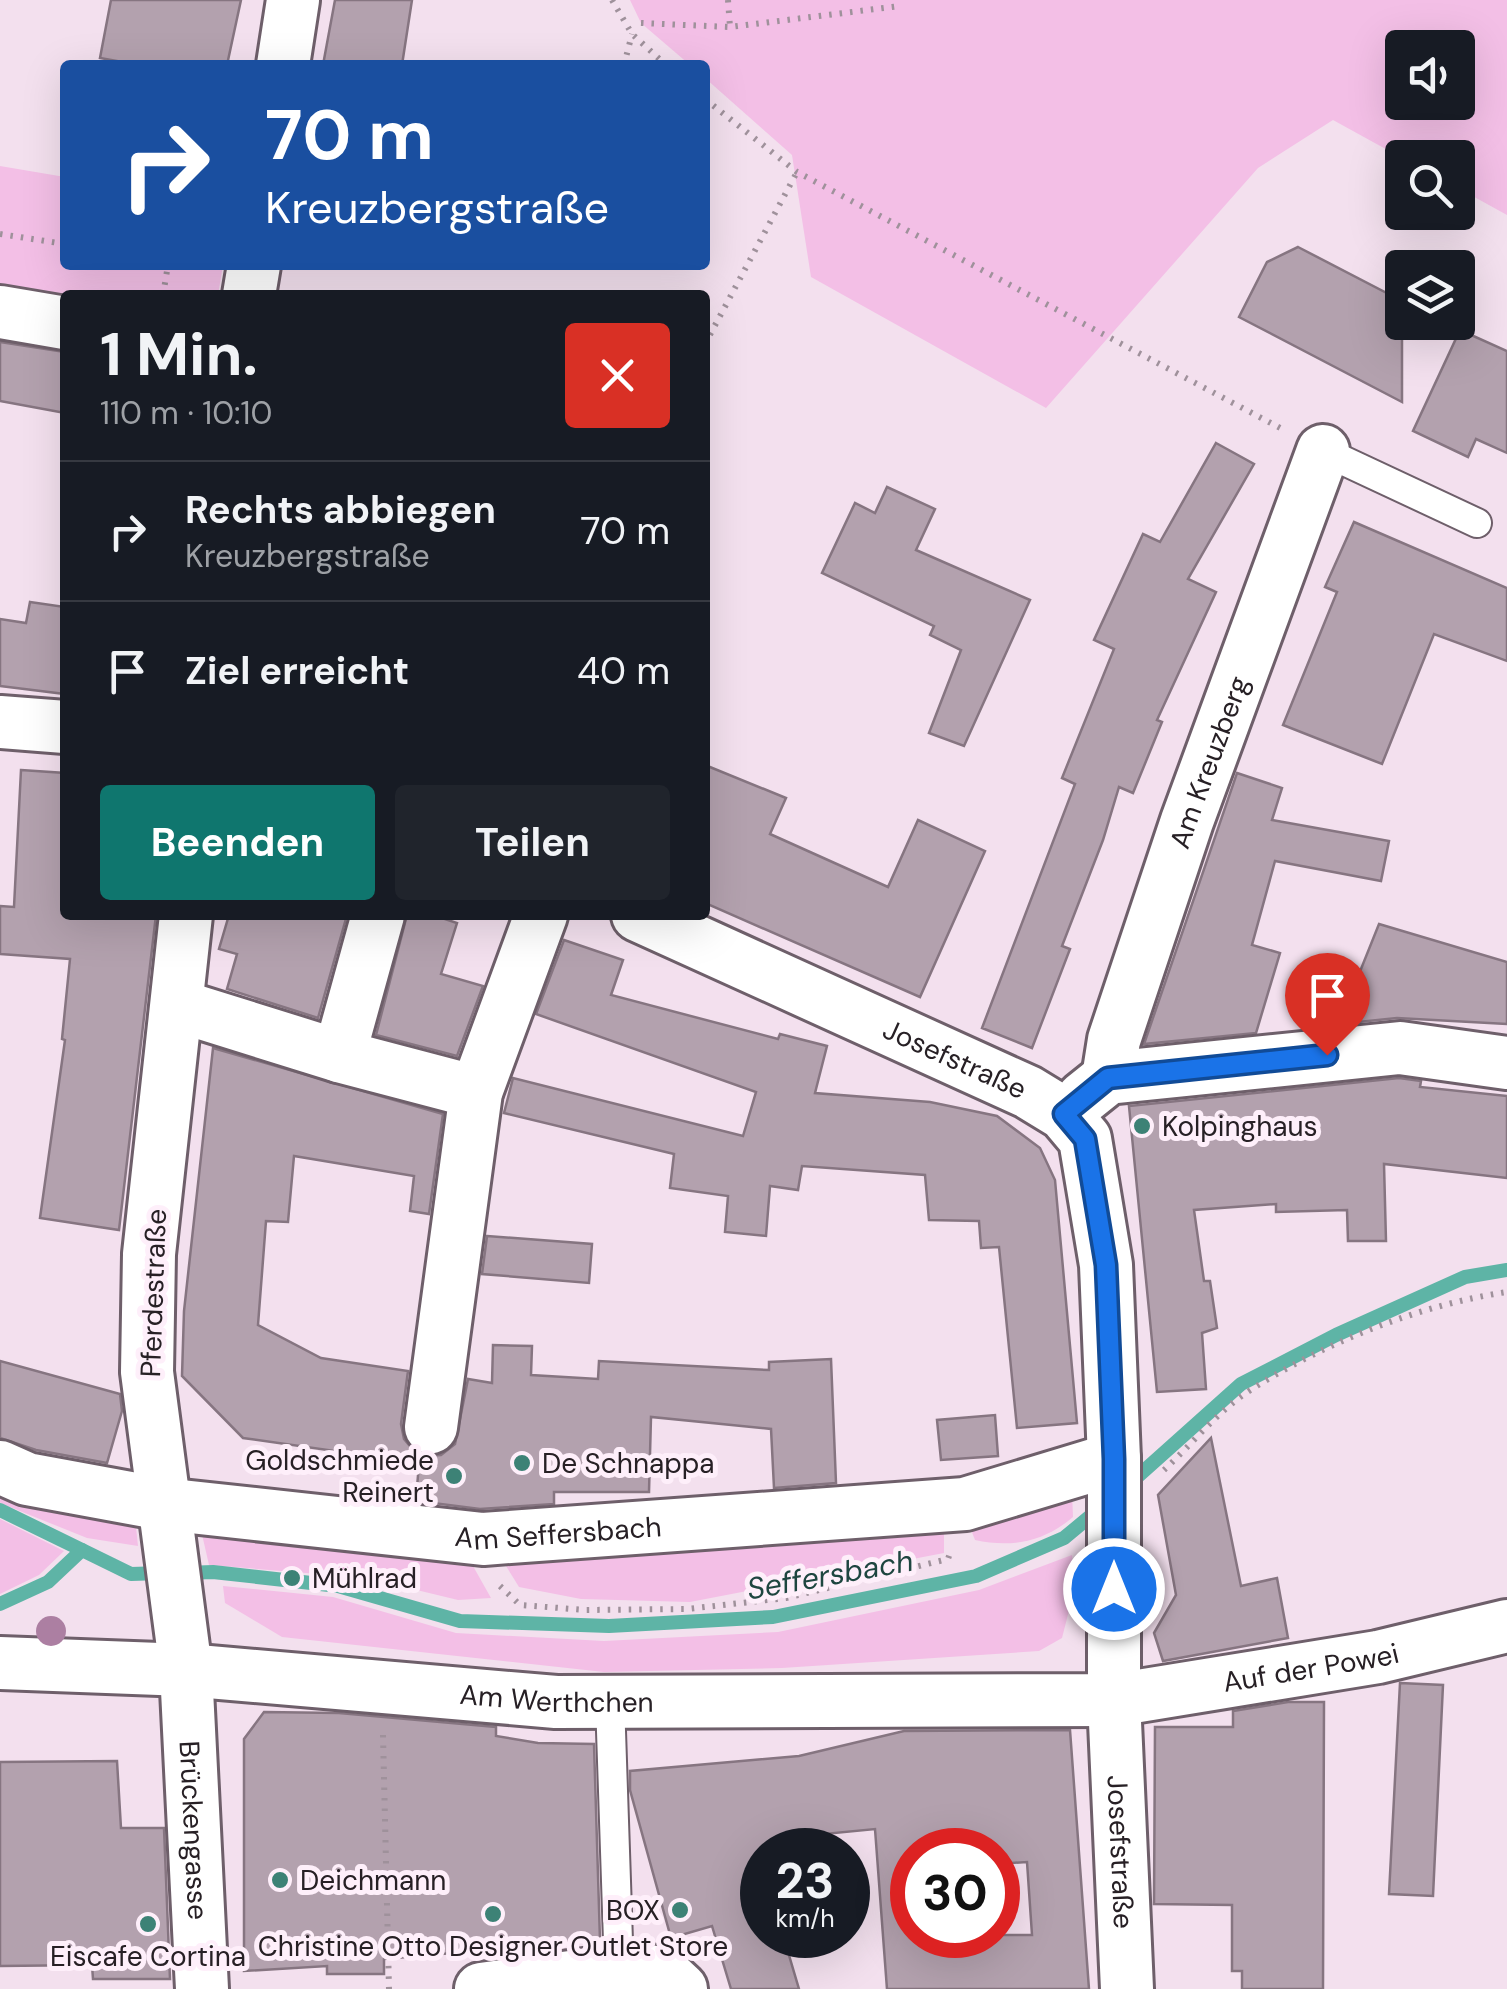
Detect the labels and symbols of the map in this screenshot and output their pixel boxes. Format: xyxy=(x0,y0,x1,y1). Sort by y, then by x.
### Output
street label: Am Kreuzberg xyxy=(1161,671,1258,853)
pin xyxy=(1285,953,1370,1056)
street label: Josefstraße xyxy=(877,1011,1032,1108)
place label: Kolpinghaus xyxy=(1162,1108,1318,1145)
marker: Kolpinghaus xyxy=(1131,1115,1153,1137)
street label: Pferdestraße xyxy=(132,1208,175,1378)
place label: Goldschmiede Reinert xyxy=(245,1442,434,1511)
place label: De Schnappa xyxy=(542,1445,715,1482)
marker: De Schnappa xyxy=(511,1452,533,1474)
marker: Goldschmiede Reinert xyxy=(443,1465,465,1487)
street label: Am Seffersbach xyxy=(453,1508,663,1559)
position arrow xyxy=(1062,1537,1166,1641)
water label: Seffersbach xyxy=(744,1541,916,1608)
place label: Mühlrad xyxy=(312,1560,417,1597)
marker: Mühlrad xyxy=(281,1567,303,1589)
street label: Auf der Powei xyxy=(1220,1635,1403,1701)
street label: Am Werthchen xyxy=(458,1676,654,1721)
street label: Brückengasse xyxy=(171,1740,217,1921)
street label: Josefstraße xyxy=(1098,1774,1142,1929)
speed limit sign: 30 xyxy=(890,1828,1020,1958)
place label: Deichmann xyxy=(300,1862,446,1899)
marker: Deichmann xyxy=(269,1869,291,1891)
place label: BOX xyxy=(606,1892,660,1929)
marker: BOX xyxy=(669,1899,691,1921)
marker: Christine Otto Designer Outlet Store xyxy=(482,1903,504,1925)
marker: Eiscafe Cortina xyxy=(137,1913,159,1935)
place label: Christine Otto Designer Outlet Store xyxy=(258,1928,728,1965)
place label: Eiscafe Cortina xyxy=(50,1938,246,1975)

